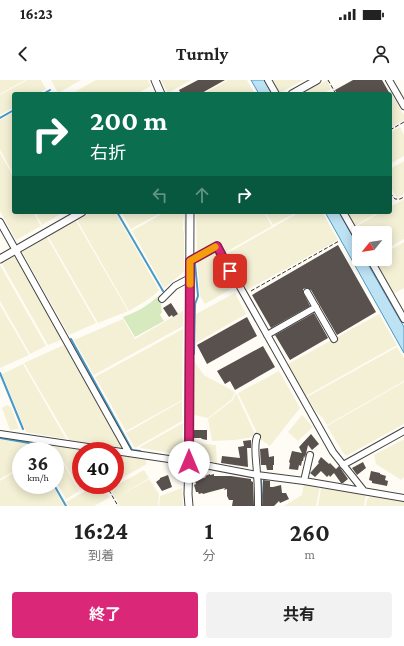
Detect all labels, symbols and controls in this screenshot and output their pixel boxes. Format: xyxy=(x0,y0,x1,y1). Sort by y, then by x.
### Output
text: 16:23 xyxy=(20,6,53,22)
icon: back xyxy=(12,43,34,65)
icon: person xyxy=(370,43,392,65)
text: Turnly xyxy=(176,44,228,64)
text: 200 m xyxy=(90,105,167,136)
icon: right xyxy=(24,108,76,160)
text: 右折 xyxy=(90,143,126,163)
icon: left xyxy=(149,184,171,206)
icon: ahead xyxy=(191,184,213,206)
icon: right xyxy=(233,184,255,206)
north arrow xyxy=(352,226,392,266)
map controls xyxy=(352,226,392,266)
pin xyxy=(213,254,247,288)
icon: arrive xyxy=(219,260,241,282)
position arrow xyxy=(168,441,210,483)
speed limit sign: 40 xyxy=(72,442,124,494)
text: 36 xyxy=(28,452,48,474)
text: km/h xyxy=(27,472,49,483)
text: 16:24 xyxy=(74,517,128,544)
text: 1 xyxy=(205,517,214,544)
text: 260 xyxy=(290,519,330,546)
text: m xyxy=(305,547,315,562)
text: 到着 xyxy=(88,548,114,563)
text: 分 xyxy=(203,548,216,563)
button: 終了 xyxy=(12,592,198,638)
button: 共有 xyxy=(206,592,392,638)

